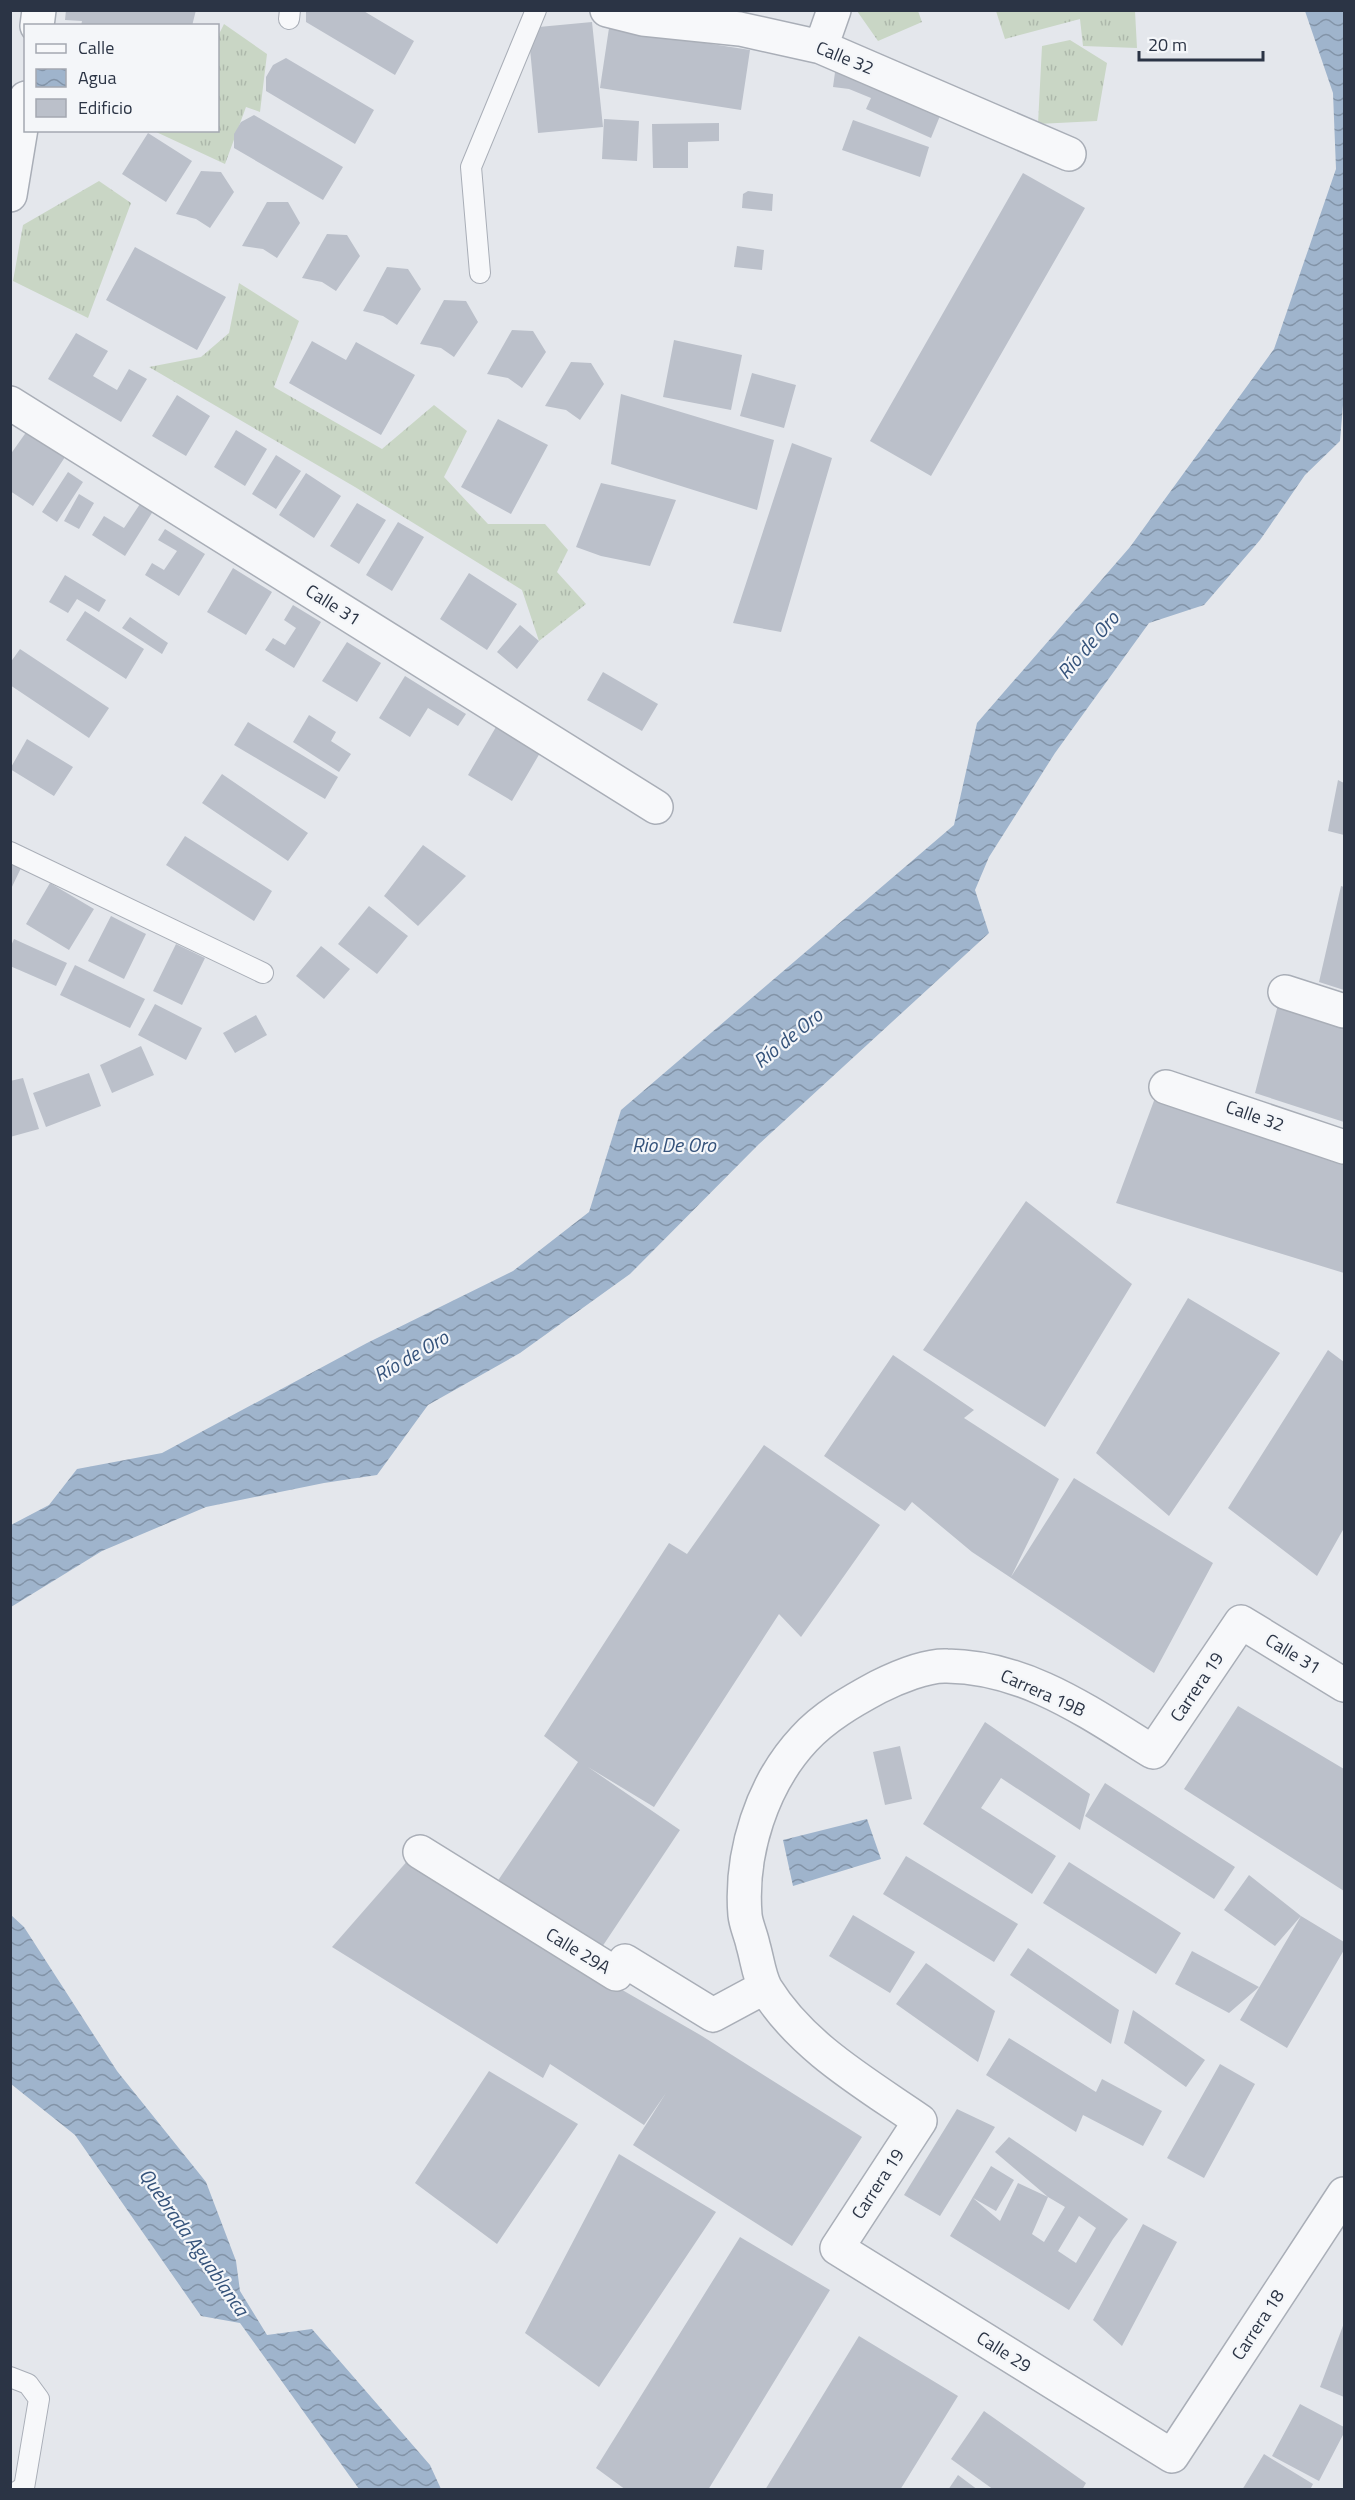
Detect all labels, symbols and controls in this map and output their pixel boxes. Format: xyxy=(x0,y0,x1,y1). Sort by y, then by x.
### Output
legend xyxy=(24,24,219,132)
scale bar xyxy=(1139,24,1264,62)
text: 20 m xyxy=(1148,31,1187,58)
text: Calle xyxy=(78,34,114,61)
street label: Calle 32 xyxy=(812,34,878,81)
text: Agua xyxy=(78,64,116,91)
text: Edificio xyxy=(78,94,132,121)
street label: Calle 31 xyxy=(301,577,366,632)
water label: Río de Oro xyxy=(1049,603,1127,686)
water label: Río de Oro xyxy=(746,999,830,1075)
street label: Calle 32 xyxy=(1222,1093,1288,1138)
water label: Rio De Oro xyxy=(632,1129,717,1160)
water label: Río de Oro xyxy=(368,1321,455,1389)
street label: Calle 31 xyxy=(1260,1626,1326,1681)
street label: Carrera 19 xyxy=(1163,1646,1230,1727)
street label: Carrera 19B xyxy=(996,1662,1090,1723)
street label: Calle 29A xyxy=(541,1921,616,1981)
street label: Carrera 19 xyxy=(845,2143,911,2224)
water label: Quebrada Aguablanca xyxy=(132,2161,258,2323)
street label: Carrera 18 xyxy=(1225,2284,1291,2365)
street label: Calle 29 xyxy=(972,2324,1037,2379)

